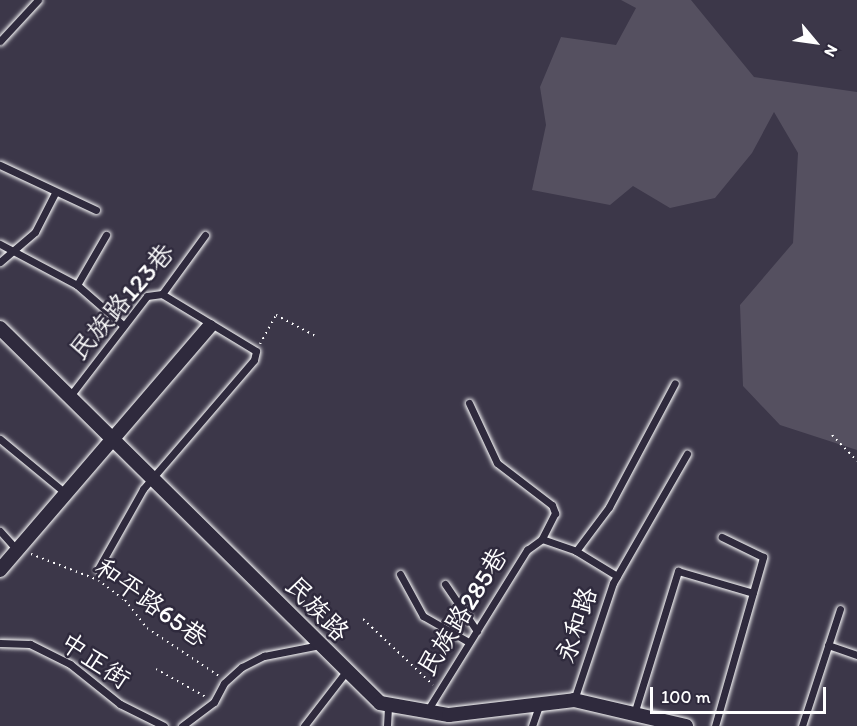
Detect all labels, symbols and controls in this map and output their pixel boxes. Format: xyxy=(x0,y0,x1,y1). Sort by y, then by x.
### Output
north arrow xyxy=(785,12,845,72)
text: N xyxy=(820,42,842,60)
street label: 民族路123巷 xyxy=(63,237,181,367)
street label: 民族路285巷 xyxy=(411,542,515,682)
street label: 和平路65巷 xyxy=(89,552,213,654)
street label: 民族路 xyxy=(279,570,355,648)
street label: 永和路 xyxy=(550,583,604,667)
street label: 中正街 xyxy=(54,626,136,696)
scale bar xyxy=(653,675,828,713)
text: 100 m xyxy=(661,686,711,708)

